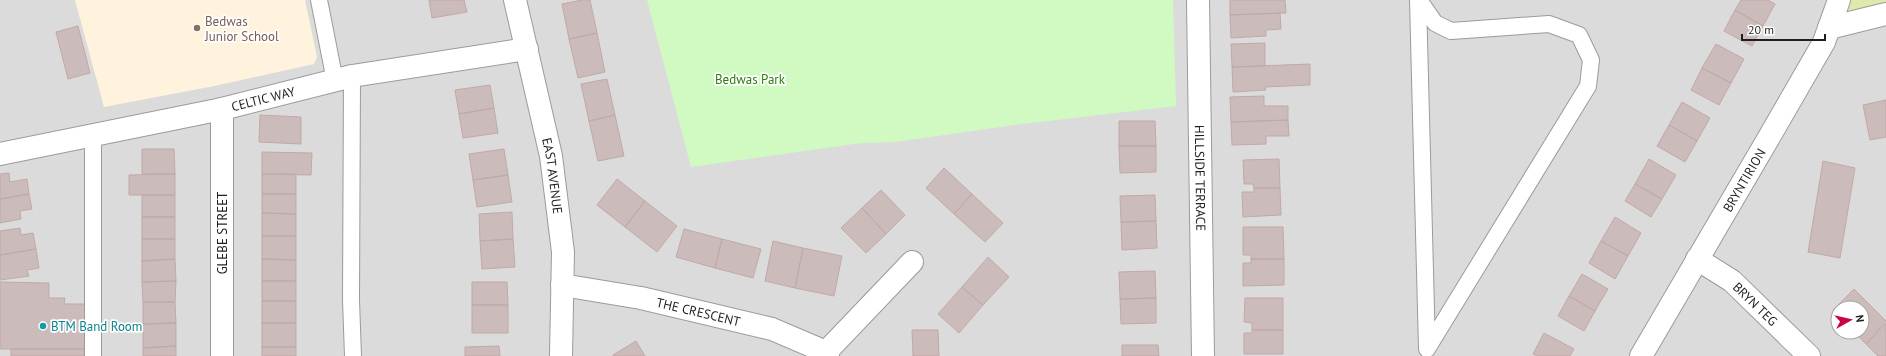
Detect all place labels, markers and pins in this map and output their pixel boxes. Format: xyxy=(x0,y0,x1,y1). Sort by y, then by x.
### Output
place label: Bedwas Junior School xyxy=(204,13,279,45)
marker: Bedwas Junior School xyxy=(192,23,202,33)
place label: BTM Band Room xyxy=(51,318,142,335)
marker: BTM Band Room xyxy=(38,321,48,331)

